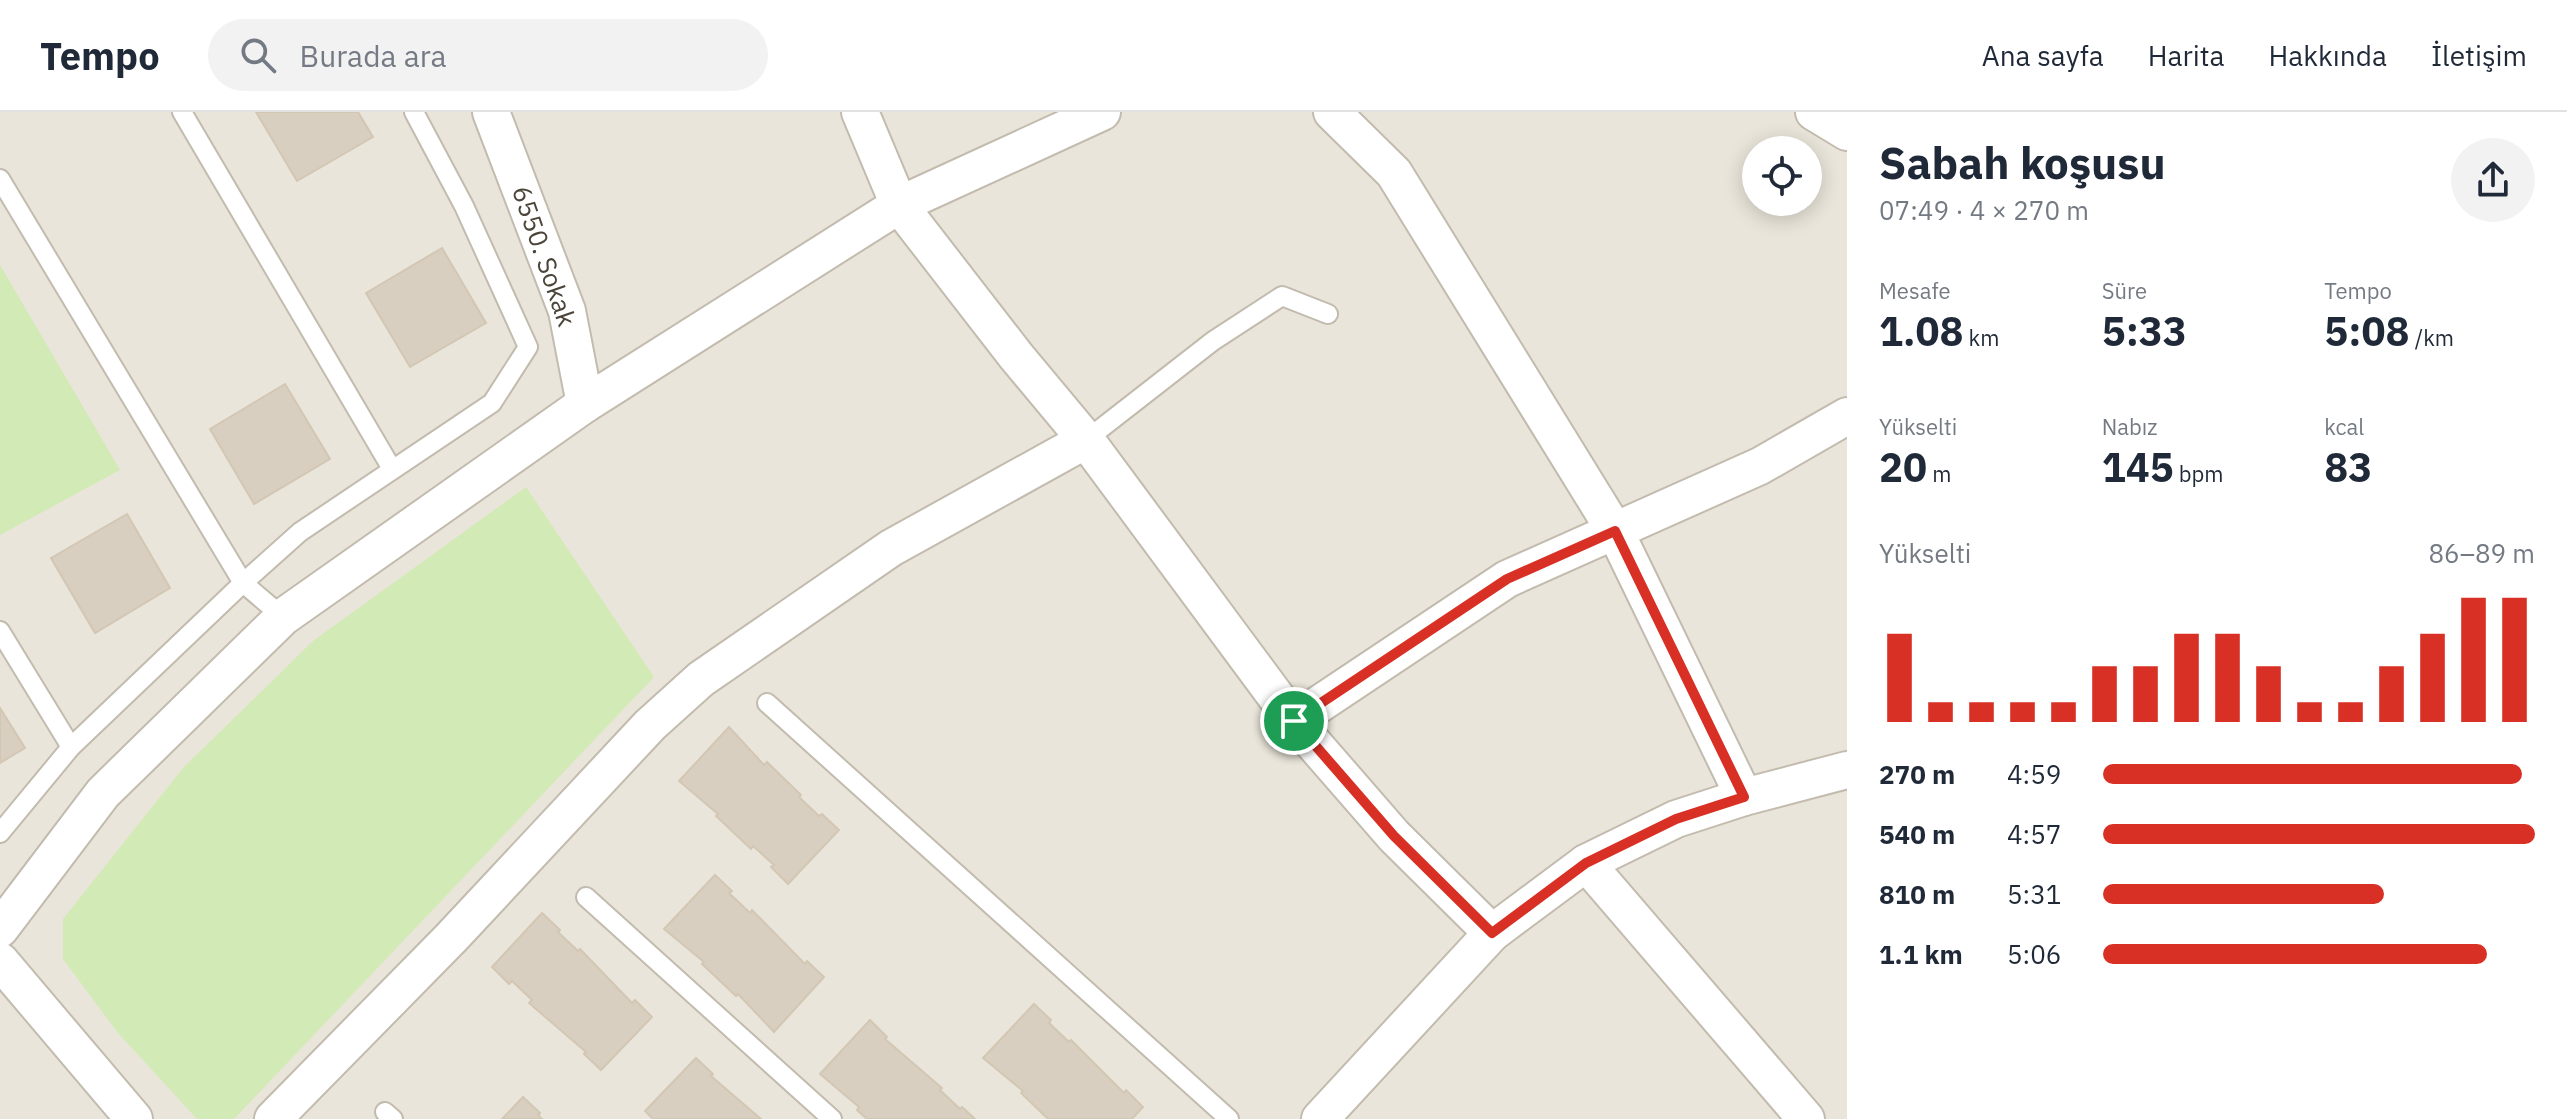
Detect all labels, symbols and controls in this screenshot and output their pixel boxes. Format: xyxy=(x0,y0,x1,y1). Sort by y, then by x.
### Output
search box xyxy=(208,19,768,91)
text: Tempo xyxy=(40,31,160,80)
icon: search xyxy=(236,33,280,77)
text: Burada ara xyxy=(300,36,447,75)
text: Ana sayfa xyxy=(1982,37,2104,74)
text: Harita xyxy=(2148,37,2225,74)
text: Hakkında xyxy=(2269,37,2387,74)
text: İletişim xyxy=(2431,37,2527,74)
text: Sabah koşusu xyxy=(1879,134,2166,191)
map controls xyxy=(1742,136,1822,216)
button: locate xyxy=(1742,136,1822,216)
button: share xyxy=(2451,138,2535,222)
street label: 6550. Sokak xyxy=(505,181,585,331)
text: 07:49 · 4 × 270 m xyxy=(1879,193,2089,227)
text: Mesafe xyxy=(1879,276,1951,305)
text: Süre xyxy=(2102,276,2147,305)
text: Tempo xyxy=(2324,276,2392,305)
text: 1.08 xyxy=(1879,305,1963,357)
text: 5:33 xyxy=(2102,305,2187,357)
text: 5:08 xyxy=(2324,305,2410,357)
text: km xyxy=(1963,323,1999,352)
text: /km xyxy=(2410,323,2454,352)
text: Yükselti xyxy=(1879,412,1957,441)
text: Nabız xyxy=(2102,412,2157,441)
text: kcal xyxy=(2324,412,2364,441)
text: 20 xyxy=(1879,441,1927,493)
text: 145 xyxy=(2102,441,2174,493)
text: 83 xyxy=(2324,441,2372,493)
text: m xyxy=(1927,459,1951,488)
text: bpm xyxy=(2174,459,2224,488)
text: Yükselti xyxy=(1879,536,1971,570)
text: 86–89 m xyxy=(2428,536,2535,570)
pin xyxy=(1260,687,1328,755)
icon: arrive xyxy=(1272,699,1316,743)
text: 270 m xyxy=(1879,757,1955,791)
text: 4:59 xyxy=(2007,757,2061,791)
text: 540 m xyxy=(1879,817,1955,851)
text: 4:57 xyxy=(2007,817,2061,851)
text: 810 m xyxy=(1879,877,1955,911)
text: 5:31 xyxy=(2007,877,2061,911)
text: 1.1 km xyxy=(1879,937,1963,971)
text: 5:06 xyxy=(2007,937,2061,971)

